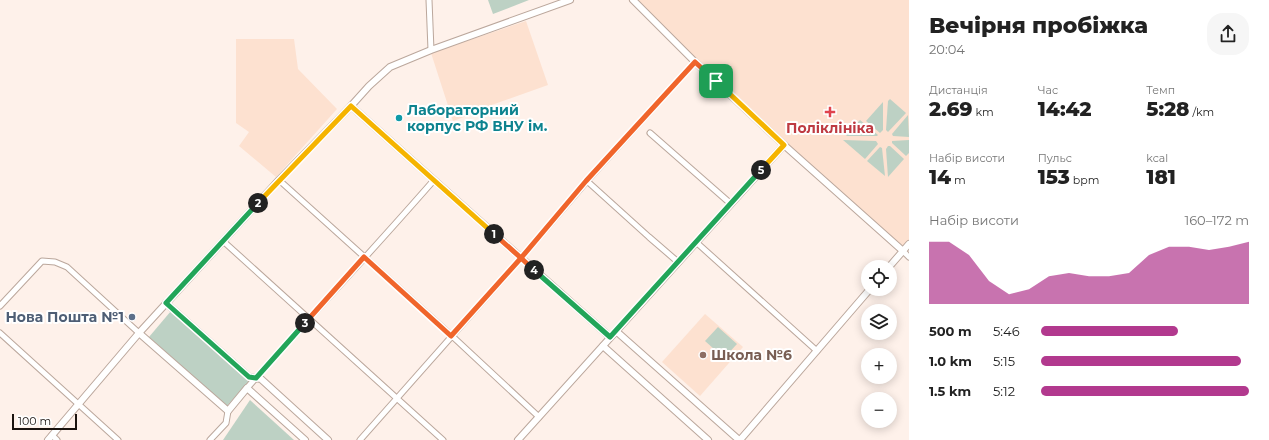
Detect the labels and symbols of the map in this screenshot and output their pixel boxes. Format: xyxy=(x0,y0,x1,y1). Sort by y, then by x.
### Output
pin xyxy=(699,64,733,98)
place label: Лабораторний корпус РФ ВНУ ім. xyxy=(407,101,548,135)
marker: Поліклініка xyxy=(824,106,836,118)
marker: Лабораторний корпус РФ ВНУ ім. xyxy=(394,113,404,123)
place label: Поліклініка xyxy=(786,119,874,137)
pin: 5 xyxy=(751,160,771,180)
pin: 2 xyxy=(248,193,268,213)
pin: 1 xyxy=(484,224,504,244)
pin: 4 xyxy=(524,260,544,280)
place label: Нова Пошта №1 xyxy=(5,308,124,326)
marker: Нова Пошта №1 xyxy=(127,312,137,322)
pin: 3 xyxy=(295,313,315,333)
place label: Школа №6 xyxy=(711,346,792,364)
marker: Школа №6 xyxy=(698,350,708,360)
scale bar xyxy=(12,412,77,431)

